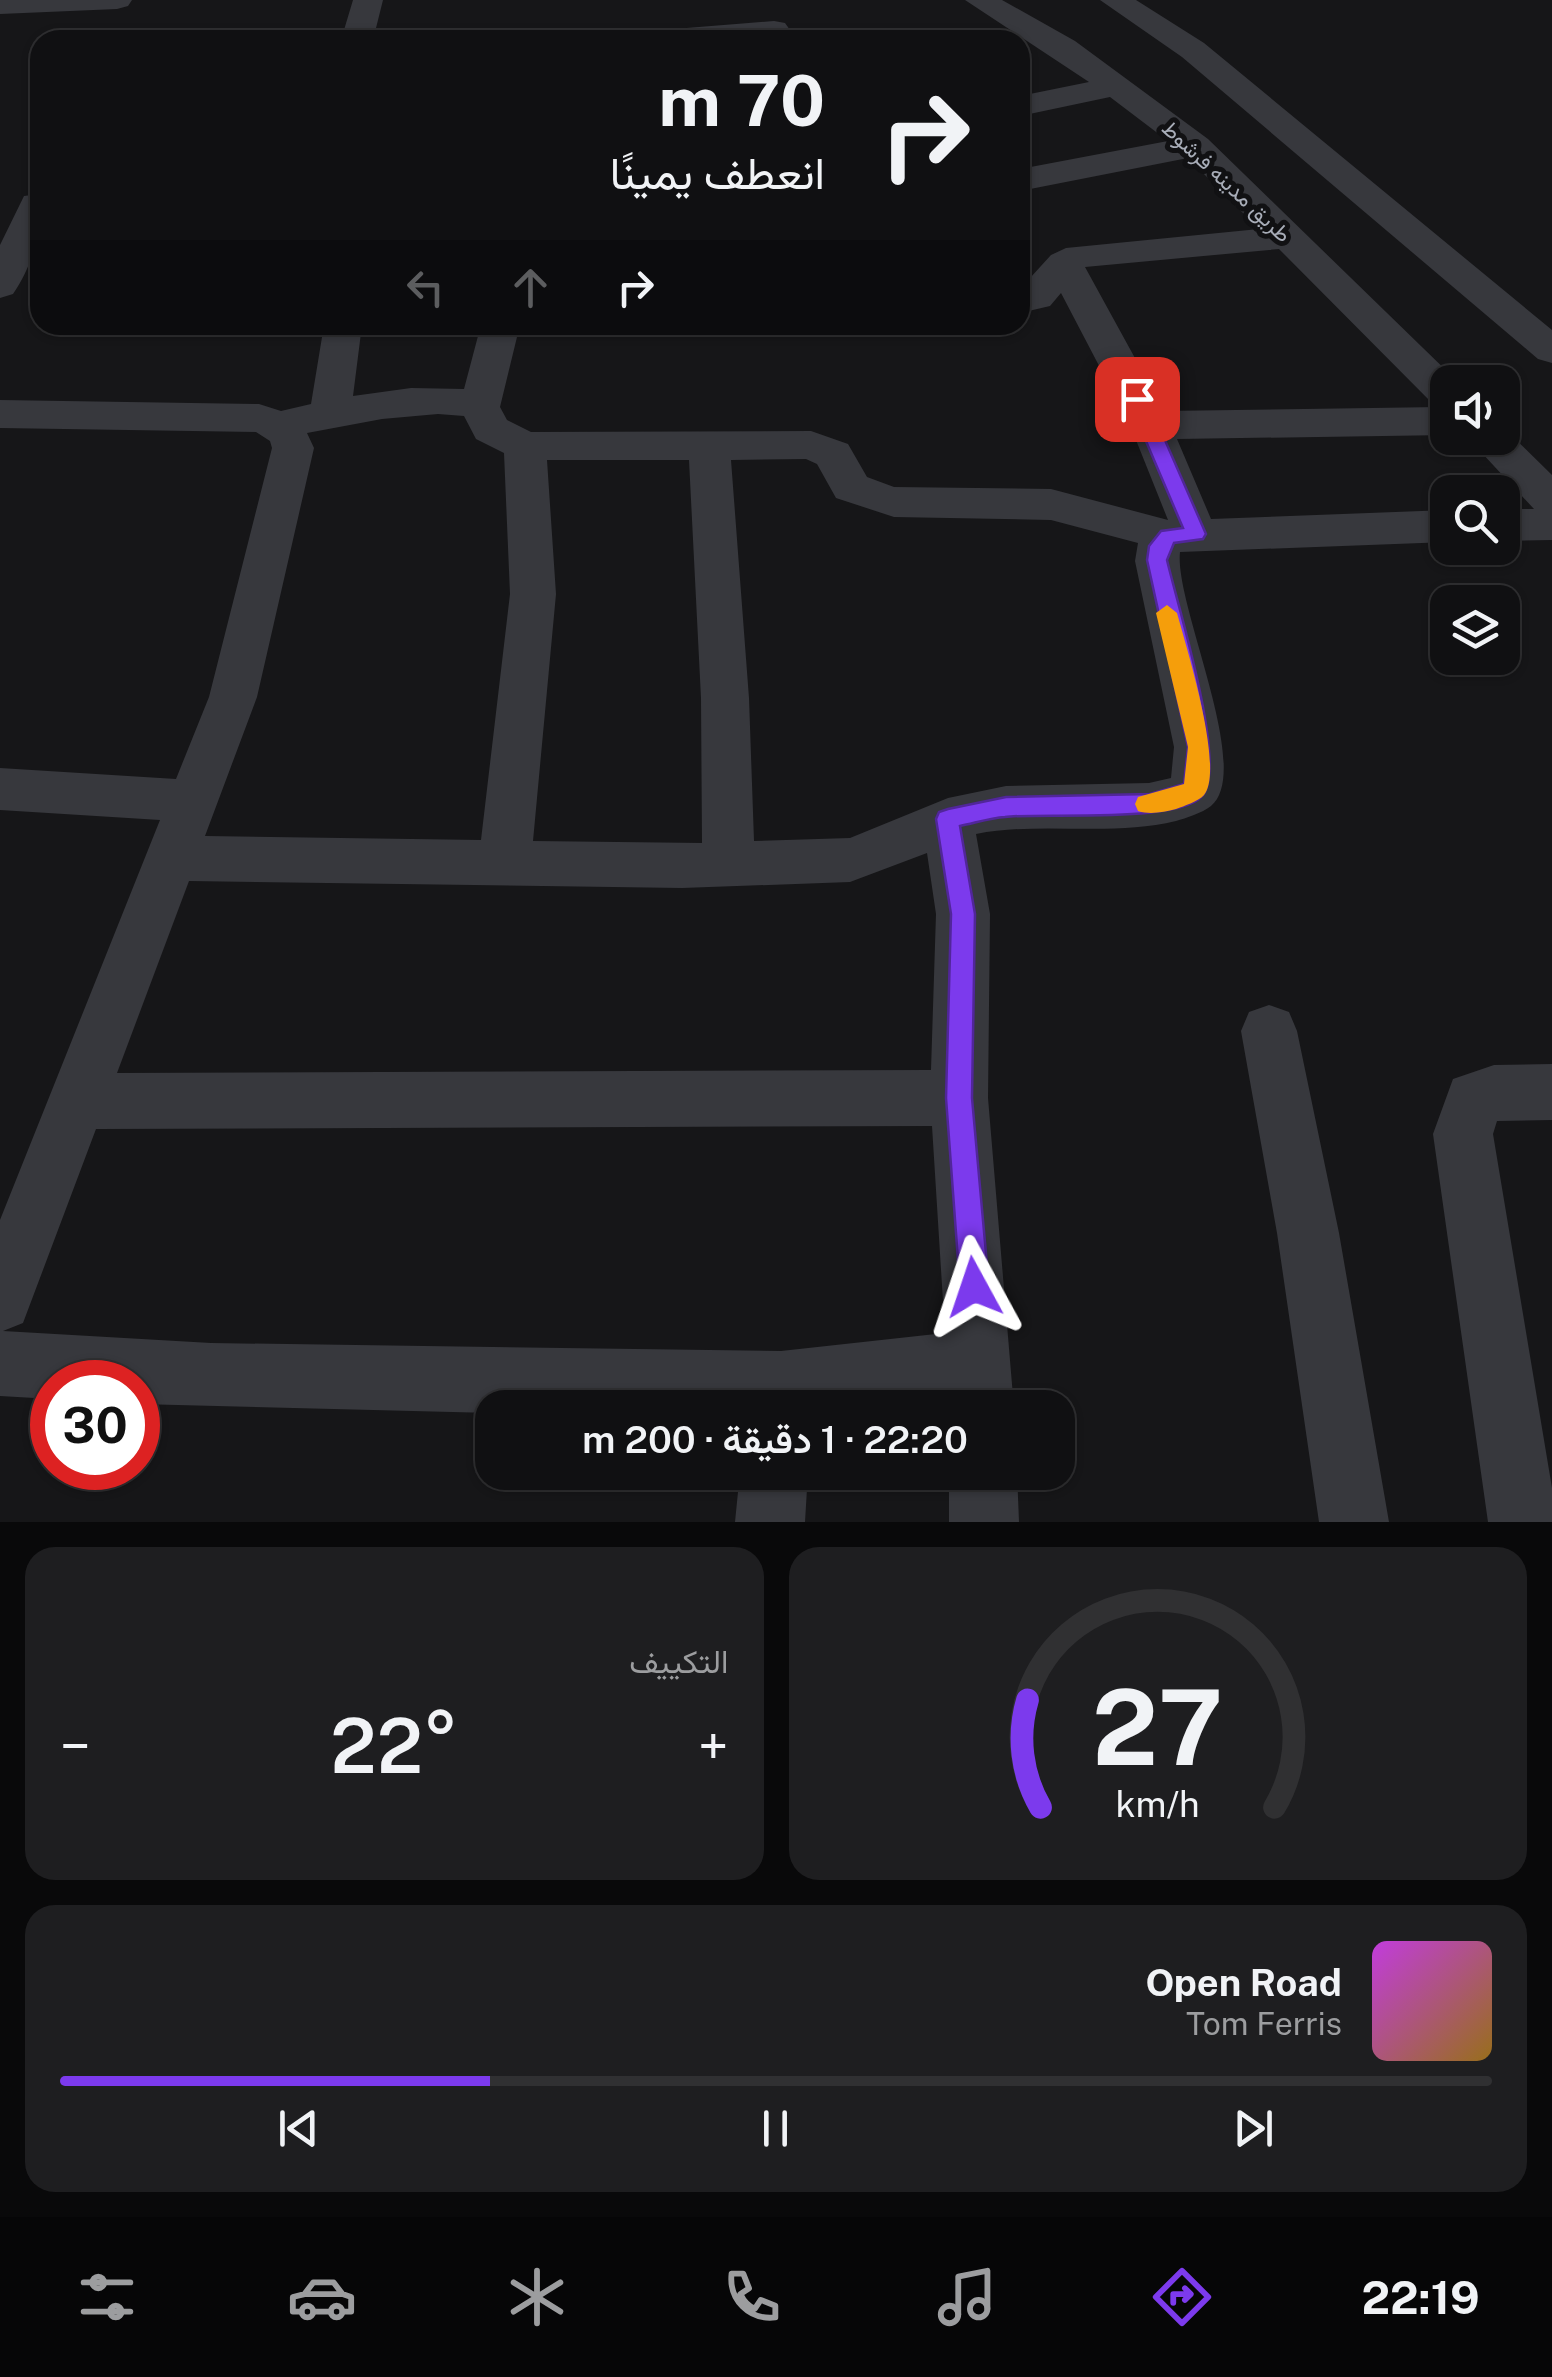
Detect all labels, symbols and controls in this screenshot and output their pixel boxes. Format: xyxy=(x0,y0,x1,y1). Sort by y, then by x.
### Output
text: 70 m xyxy=(658,59,825,142)
icon: right xyxy=(860,70,990,200)
street label: طريق مدينه فرشوط xyxy=(1156,115,1297,248)
text: انعطف يمينًا xyxy=(610,146,825,199)
icon: left xyxy=(398,260,453,315)
icon: ahead xyxy=(503,260,558,315)
icon: right xyxy=(608,260,663,315)
pin xyxy=(1095,357,1180,442)
map controls xyxy=(1430,365,1520,675)
button: sound xyxy=(1430,365,1520,455)
icon: arrive xyxy=(1110,372,1165,427)
button: search xyxy=(1430,475,1520,565)
button: layers xyxy=(1430,585,1520,675)
position arrow xyxy=(922,1235,1026,1339)
speed limit sign: 30 xyxy=(30,1360,160,1490)
text: 22:20 · 1 دقيقة · 200 m xyxy=(582,1417,968,1462)
text: التكييف xyxy=(629,1643,729,1680)
text: 27 xyxy=(1092,1666,1223,1788)
text: 22° xyxy=(330,1702,458,1790)
text: − xyxy=(60,1714,91,1778)
text: + xyxy=(698,1714,729,1778)
text: km/h xyxy=(1116,1783,1200,1825)
text: Open Road xyxy=(1145,1960,1342,2005)
text: Tom Ferris xyxy=(1186,2005,1342,2042)
icon: previous xyxy=(271,2101,326,2156)
icon: pause xyxy=(748,2101,803,2156)
icon: next xyxy=(1226,2101,1281,2156)
icon: filters xyxy=(72,2262,142,2332)
icon: car xyxy=(287,2262,357,2332)
icon: climate xyxy=(502,2262,572,2332)
icon: phone xyxy=(717,2262,787,2332)
icon: music xyxy=(932,2262,1002,2332)
icon: directions xyxy=(1147,2262,1217,2332)
text: 22:19 xyxy=(1361,2271,1480,2324)

